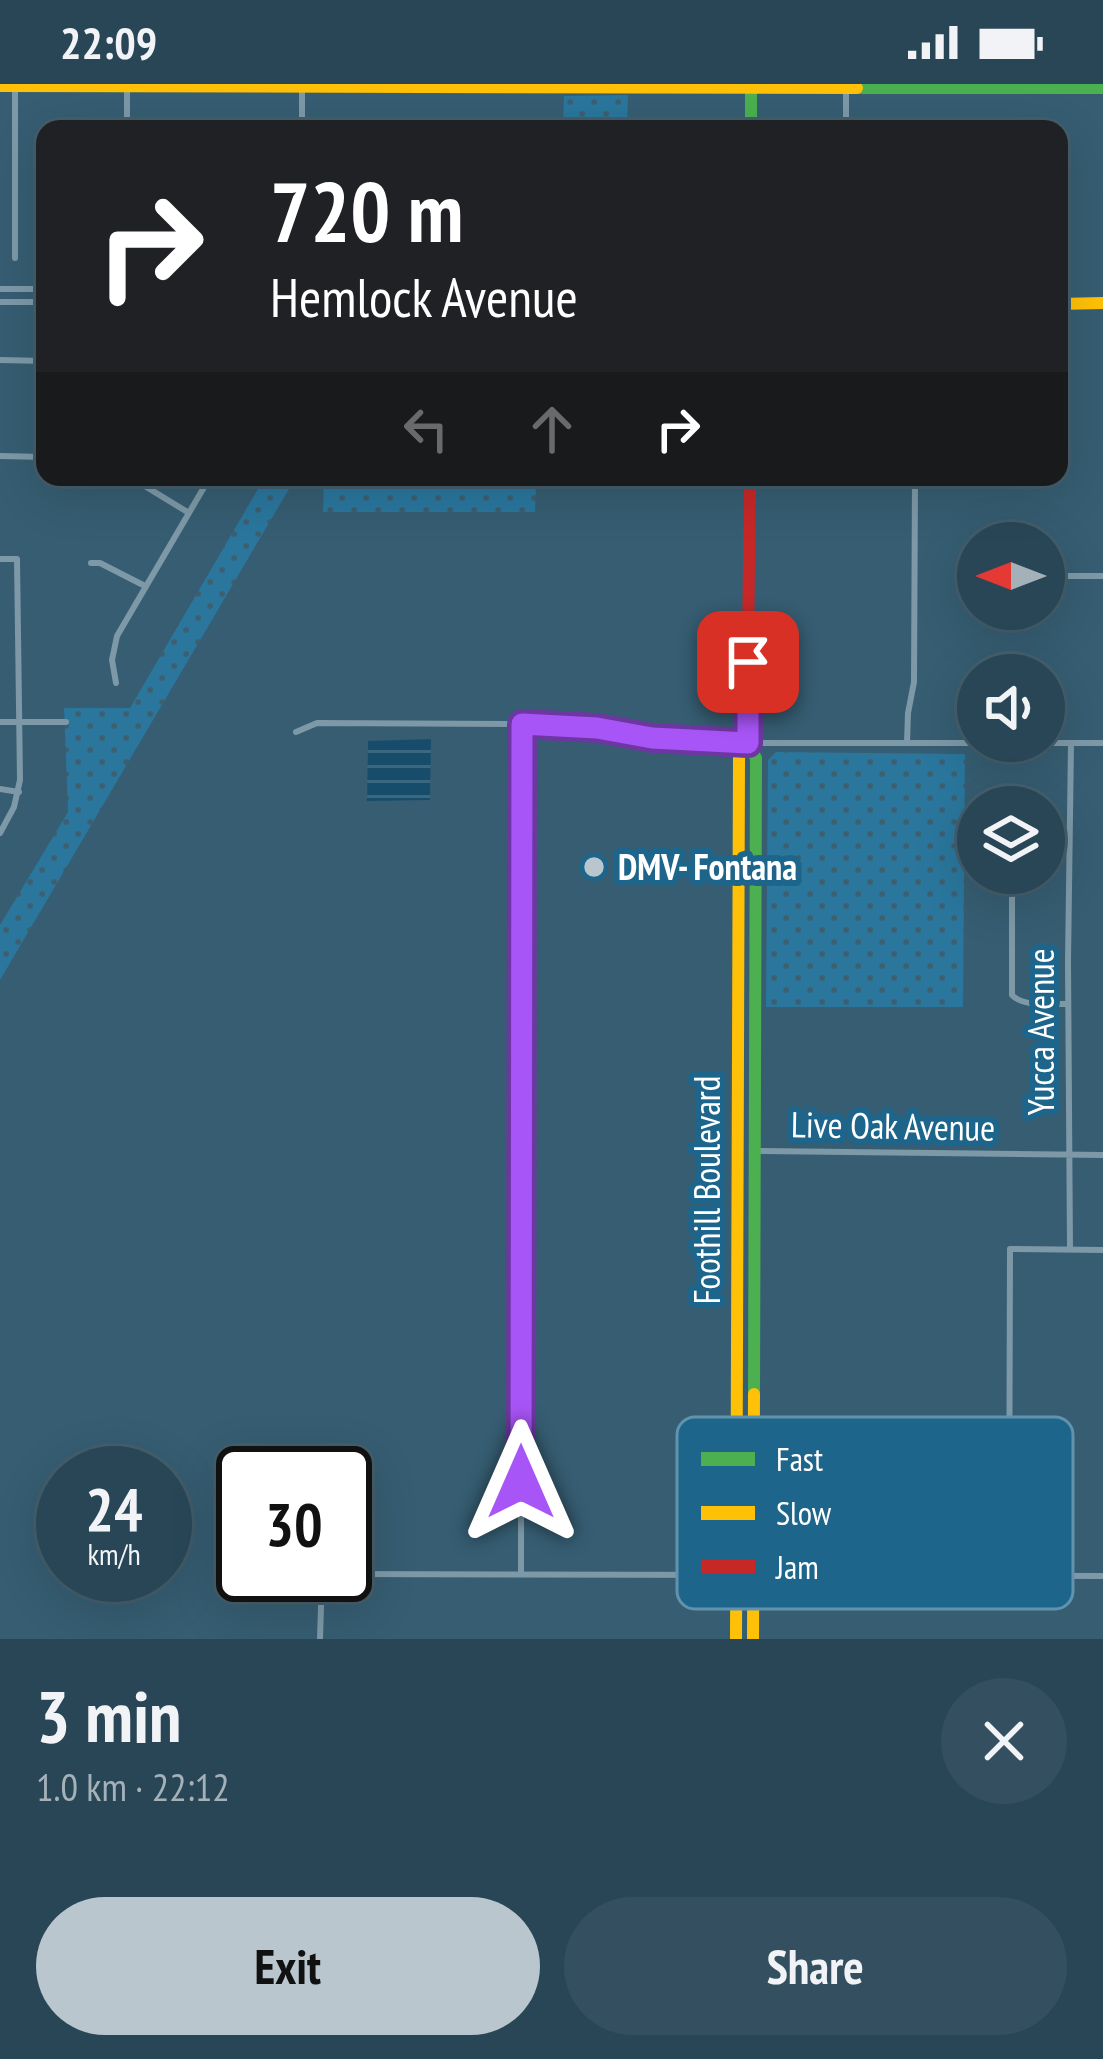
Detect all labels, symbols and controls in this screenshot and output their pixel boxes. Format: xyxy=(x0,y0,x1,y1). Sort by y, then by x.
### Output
text: 22:09 xyxy=(60,13,157,71)
text: 720 m xyxy=(270,156,463,265)
icon: right xyxy=(72,168,228,324)
text: Hemlock Avenue xyxy=(270,262,578,332)
icon: left xyxy=(393,396,459,462)
icon: ahead xyxy=(519,396,585,462)
icon: right xyxy=(645,396,711,462)
north arrow xyxy=(957,522,1065,630)
map controls xyxy=(957,522,1065,894)
pin xyxy=(697,611,799,713)
icon: arrive xyxy=(715,629,781,695)
button: sound xyxy=(957,654,1065,762)
button: layers xyxy=(957,786,1065,894)
place label: DMV- Fontana xyxy=(618,843,797,890)
marker: DMV- Fontana xyxy=(581,854,607,880)
street label: Yucca Avenue xyxy=(1017,948,1064,1116)
street label: Foothill Boulevard xyxy=(683,1076,730,1304)
street label: Live Oak Avenue xyxy=(791,1100,996,1151)
legend xyxy=(677,1417,1073,1609)
position arrow xyxy=(458,1419,584,1545)
text: Fast xyxy=(776,1437,823,1480)
speed limit sign: 30 xyxy=(216,1446,372,1602)
text: 24 xyxy=(85,1470,143,1548)
text: Slow xyxy=(776,1491,832,1534)
text: km/h xyxy=(87,1534,141,1573)
text: Jam xyxy=(775,1545,819,1588)
text: 3 min xyxy=(36,1669,181,1762)
button: close xyxy=(941,1678,1067,1804)
text: 1.0 km · 22:12 xyxy=(36,1761,230,1812)
button: Exit xyxy=(36,1897,540,2035)
button: Share xyxy=(564,1897,1067,2035)

